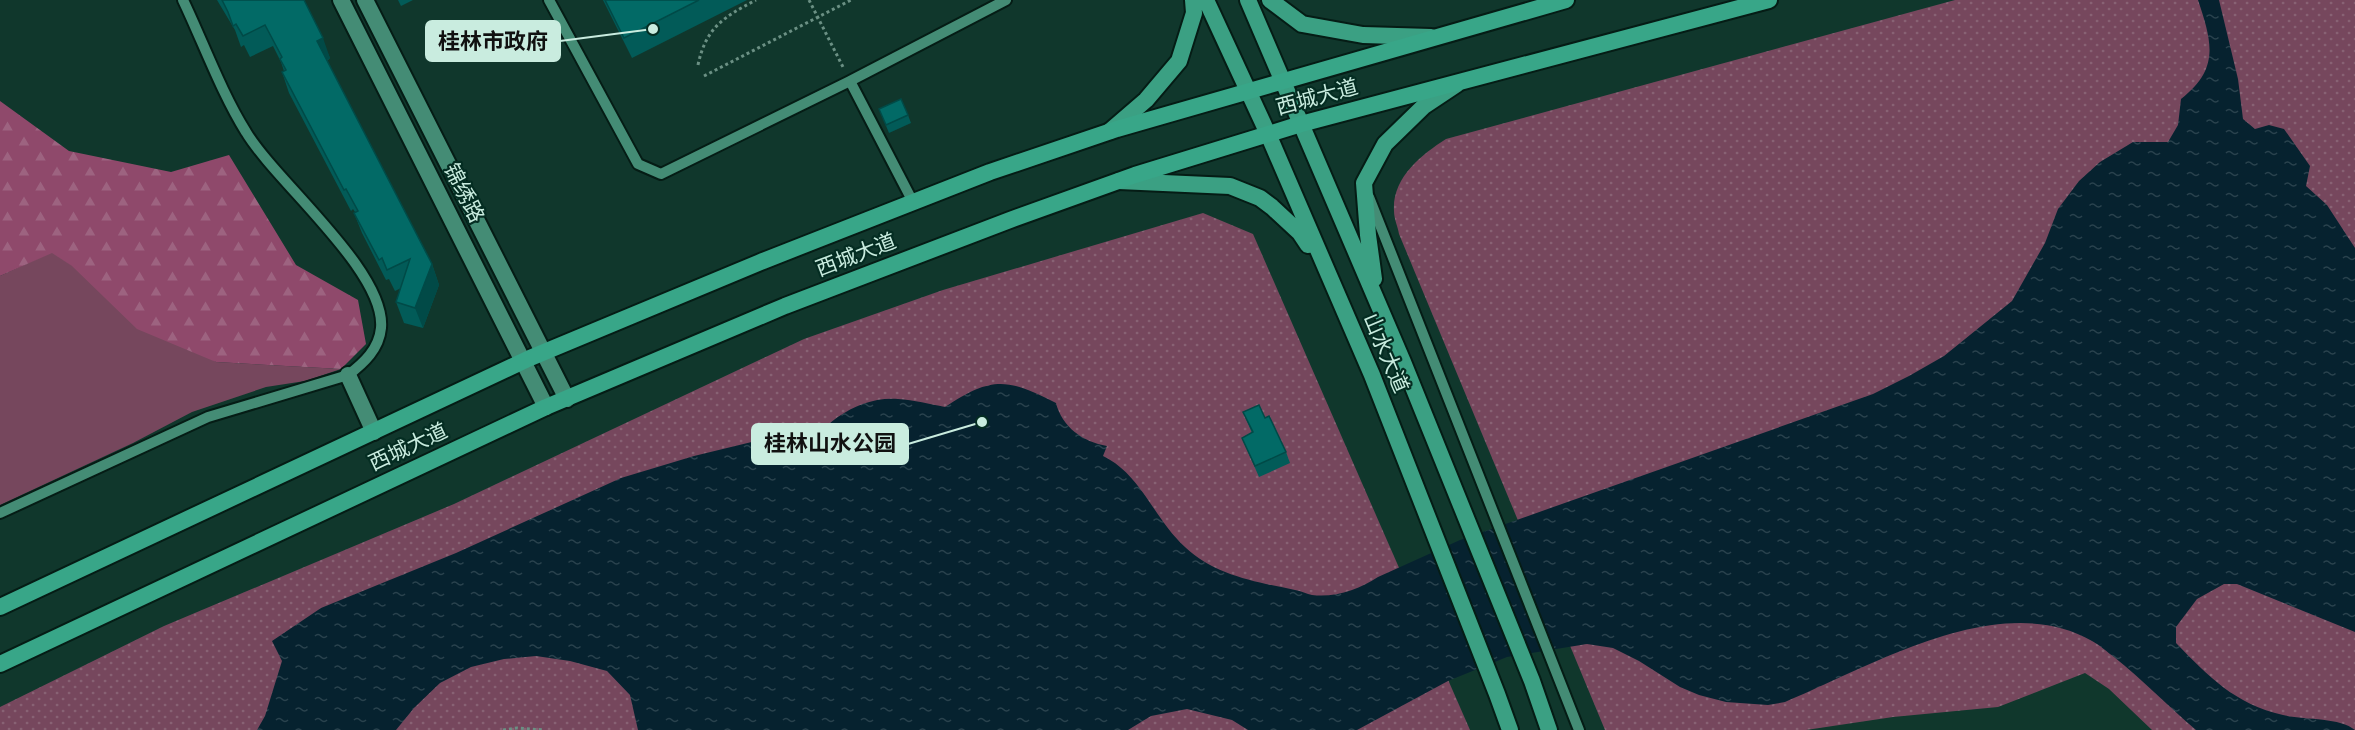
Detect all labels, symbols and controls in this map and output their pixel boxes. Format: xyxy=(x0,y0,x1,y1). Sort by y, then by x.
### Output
callout: 桂林市政府 xyxy=(426,21,560,61)
text: 桂林市政府 xyxy=(438,27,548,55)
street label: 西城大道 xyxy=(1273,73,1361,119)
street label: 锦绣路 xyxy=(439,159,491,227)
street label: 西城大道 xyxy=(812,227,900,281)
street label: 山水大道 xyxy=(1359,309,1415,396)
street label: 西城大道 xyxy=(364,417,451,476)
callout: 桂林山水公园 xyxy=(752,424,908,464)
text: 桂林山水公园 xyxy=(764,429,896,457)

